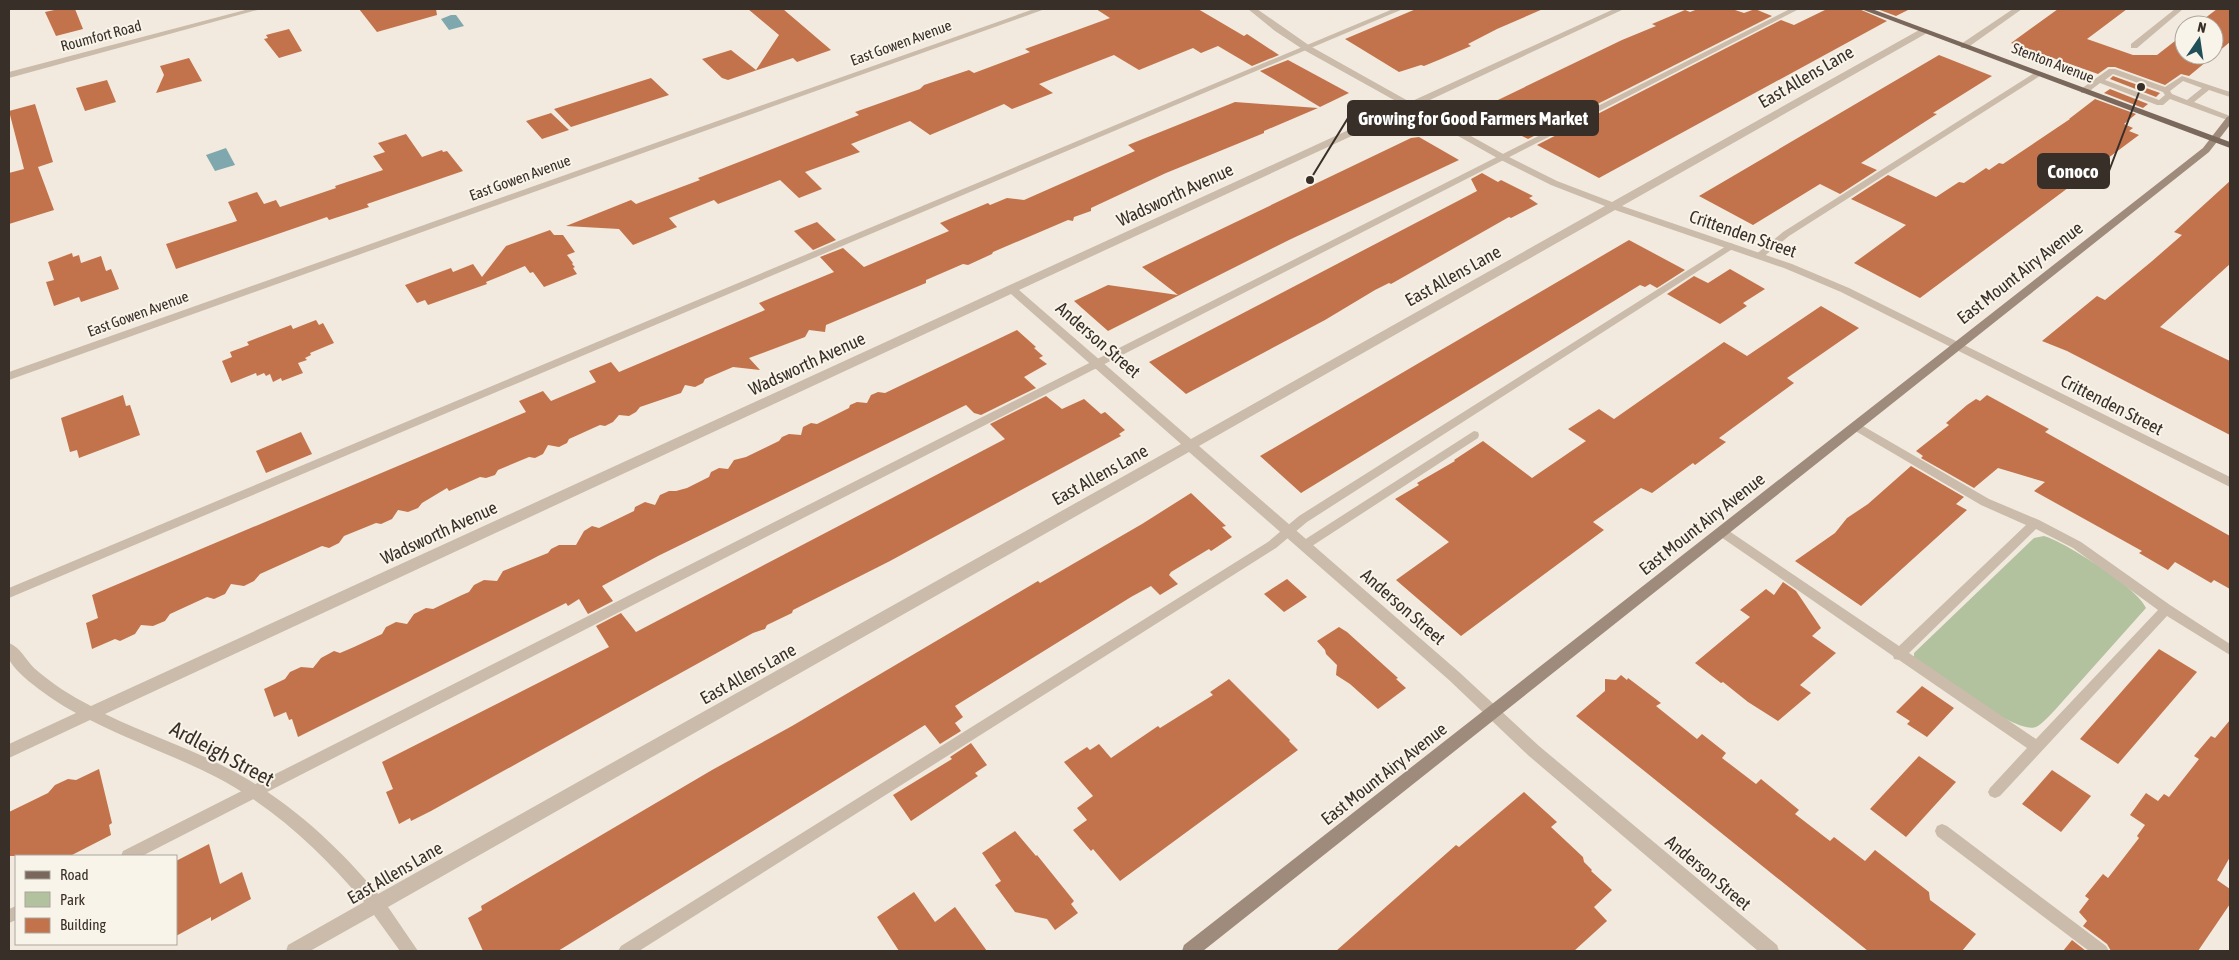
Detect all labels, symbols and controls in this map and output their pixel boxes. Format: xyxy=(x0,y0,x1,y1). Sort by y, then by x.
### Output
north arrow xyxy=(2174,15,2224,65)
street label: East Gowen Avenue xyxy=(848,16,954,69)
street label: Roumfort Road xyxy=(59,17,143,54)
text: N xyxy=(2196,19,2208,36)
street label: Stenton Avenue xyxy=(2010,39,2097,86)
street label: East Allens Lane xyxy=(1755,41,1857,112)
callout: Growing for Good Farmers Market xyxy=(1348,101,1598,135)
text: Growing for Good Farmers Market xyxy=(1358,107,1589,129)
street label: East Gowen Avenue xyxy=(467,151,573,204)
callout: Conoco xyxy=(2038,154,2109,188)
street label: Wadsworth Avenue xyxy=(1113,158,1236,231)
text: Conoco xyxy=(2047,160,2099,182)
street label: Crittenden Street xyxy=(1687,205,1800,262)
street label: East Mount Airy Avenue xyxy=(1953,217,2087,328)
street label: East Allens Lane xyxy=(1401,241,1504,310)
street label: East Gowen Avenue xyxy=(85,287,191,340)
street label: Anderson Street xyxy=(1052,297,1145,382)
street label: Wadsworth Avenue xyxy=(745,327,868,400)
street label: Crittenden Street xyxy=(2058,370,2167,439)
street label: East Allens Lane xyxy=(1048,440,1151,509)
street label: East Mount Airy Avenue xyxy=(1635,468,1769,579)
street label: Wadsworth Avenue xyxy=(377,496,500,569)
street label: Anderson Street xyxy=(1357,564,1450,649)
street label: East Allens Lane xyxy=(696,639,799,708)
street label: Ardleigh Street xyxy=(166,716,279,791)
street label: East Mount Airy Avenue xyxy=(1317,718,1451,829)
street label: Anderson Street xyxy=(1661,831,1755,914)
street label: East Allens Lane xyxy=(344,837,446,908)
legend xyxy=(15,855,178,945)
text: Road xyxy=(60,866,89,883)
text: Park xyxy=(60,891,85,908)
text: Building xyxy=(60,916,106,933)

